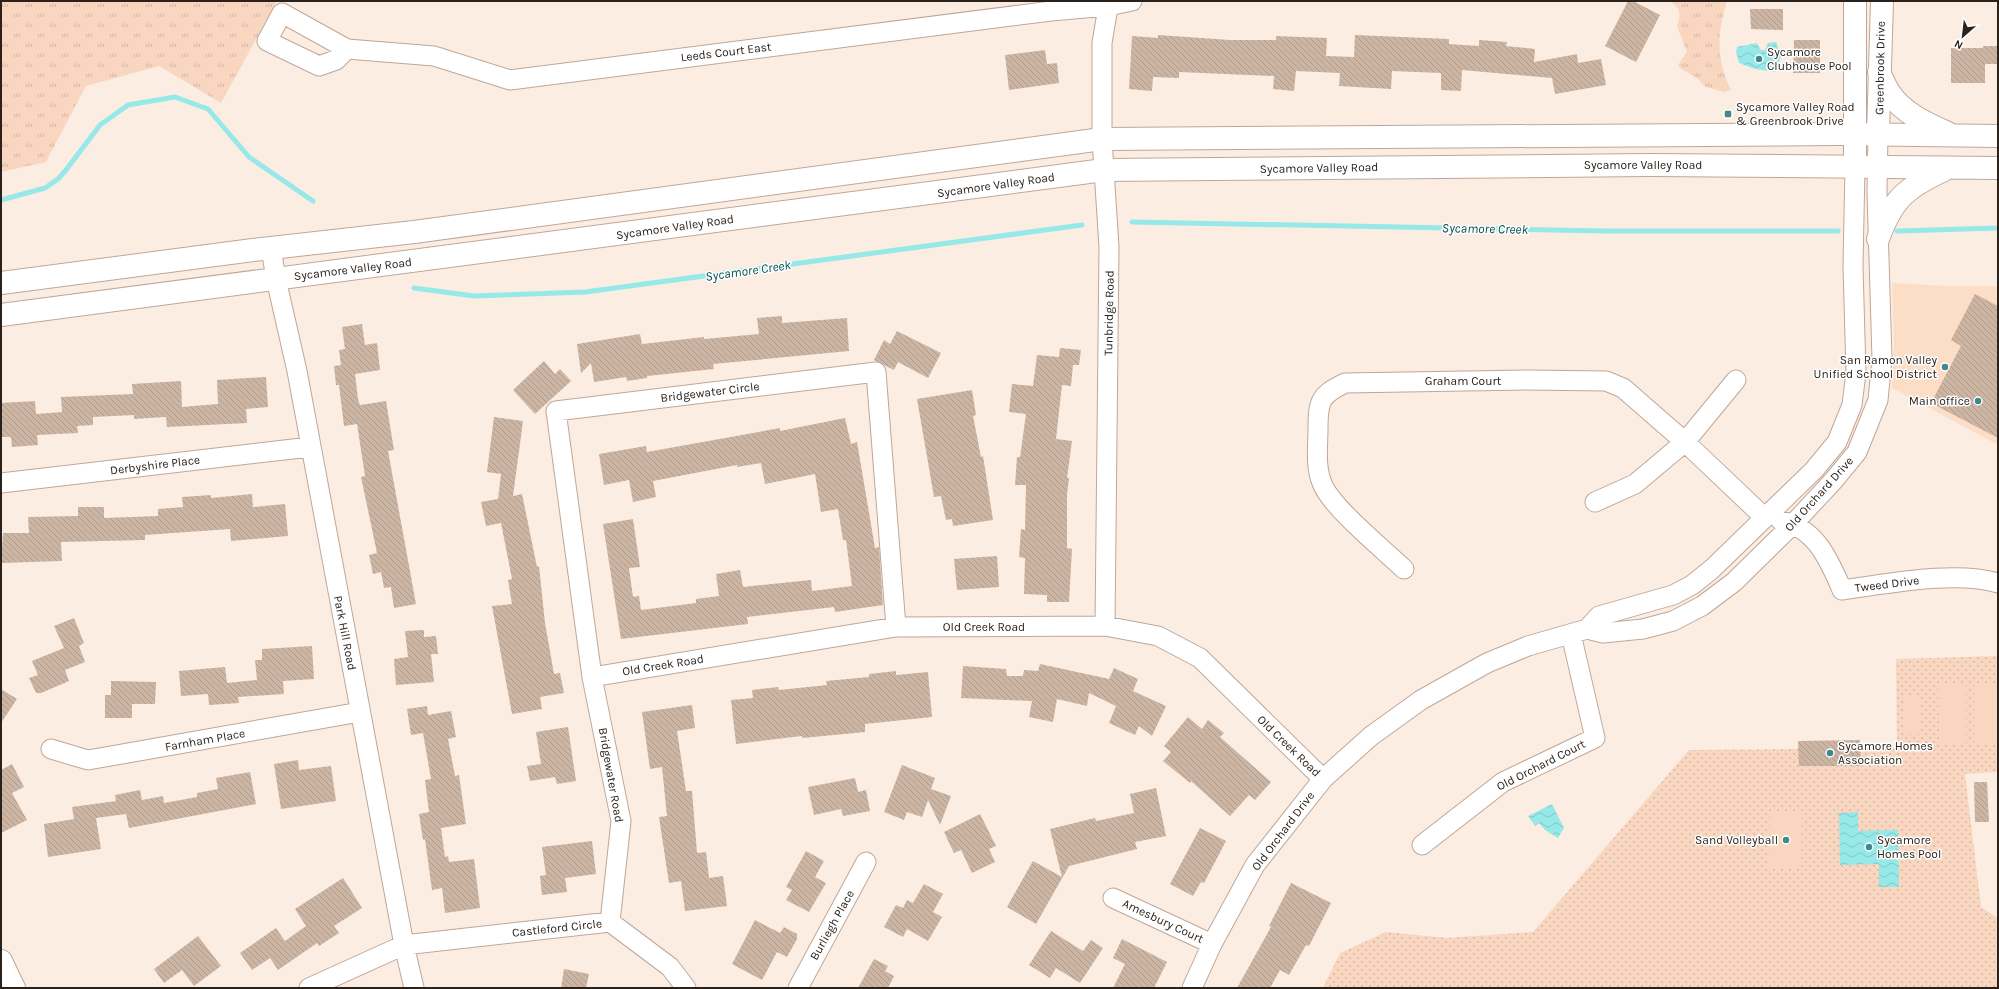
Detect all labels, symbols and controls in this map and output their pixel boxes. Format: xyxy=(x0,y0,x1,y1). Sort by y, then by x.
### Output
north arrow xyxy=(1943,16,1983,56)
street label: Greenbrook Drive xyxy=(1872,21,1888,115)
text: N xyxy=(1952,37,1965,52)
street label: Leeds Court East xyxy=(680,39,773,65)
place label: Sycamore Clubhouse Pool xyxy=(1767,45,1852,73)
marker: Sycamore Clubhouse Pool xyxy=(1754,54,1764,64)
place label: Sycamore Valley Road & Greenbrook Drive xyxy=(1736,100,1855,128)
marker: Sycamore Valley Road & Greenbrook Drive xyxy=(1723,109,1733,119)
street label: Sycamore Valley Road xyxy=(1584,158,1702,172)
street label: Sycamore Valley Road xyxy=(1260,160,1378,176)
street label: Sycamore Valley Road xyxy=(936,170,1056,200)
street label: Sycamore Valley Road xyxy=(615,212,735,242)
water label: Sycamore Creek xyxy=(1442,220,1529,237)
street label: Sycamore Valley Road xyxy=(293,255,413,283)
water label: Sycamore Creek xyxy=(704,257,792,284)
street label: Tunbridge Road xyxy=(1101,270,1117,356)
place label: San Ramon Valley Unified School District xyxy=(1814,353,1937,381)
marker: San Ramon Valley Unified School District xyxy=(1940,362,1950,372)
street label: Graham Court xyxy=(1425,374,1502,388)
street label: Bridgewater Circle xyxy=(660,379,760,405)
place label: Main office xyxy=(1909,394,1970,408)
marker: Main office xyxy=(1973,396,1983,406)
street label: Derbyshire Place xyxy=(109,453,201,477)
street label: Old Orchard Drive xyxy=(1782,454,1856,534)
street label: Tweed Drive xyxy=(1854,573,1920,595)
street label: Park Hill Road xyxy=(331,594,359,672)
street label: Old Creek Road xyxy=(943,620,1025,634)
street label: Old Creek Road xyxy=(621,652,705,678)
street label: Old Creek Road xyxy=(1255,712,1323,780)
street label: Farnham Place xyxy=(164,726,246,754)
street label: Bridgewater Road xyxy=(596,726,626,824)
street label: Old Orchard Court xyxy=(1494,736,1588,793)
place label: Sycamore Homes Association xyxy=(1838,739,1933,767)
marker: Sycamore Homes Association xyxy=(1825,748,1835,758)
street label: Old Orchard Drive xyxy=(1249,789,1317,873)
place label: Sand Volleyball xyxy=(1695,833,1778,847)
place label: Sycamore Homes Pool xyxy=(1877,833,1941,861)
marker: Sand Volleyball xyxy=(1781,835,1791,845)
marker: Sycamore Homes Pool xyxy=(1864,842,1874,852)
street label: Burliegh Place xyxy=(807,887,857,963)
street label: Amesbury Court xyxy=(1120,896,1206,946)
street label: Castleford Circle xyxy=(511,916,603,940)

